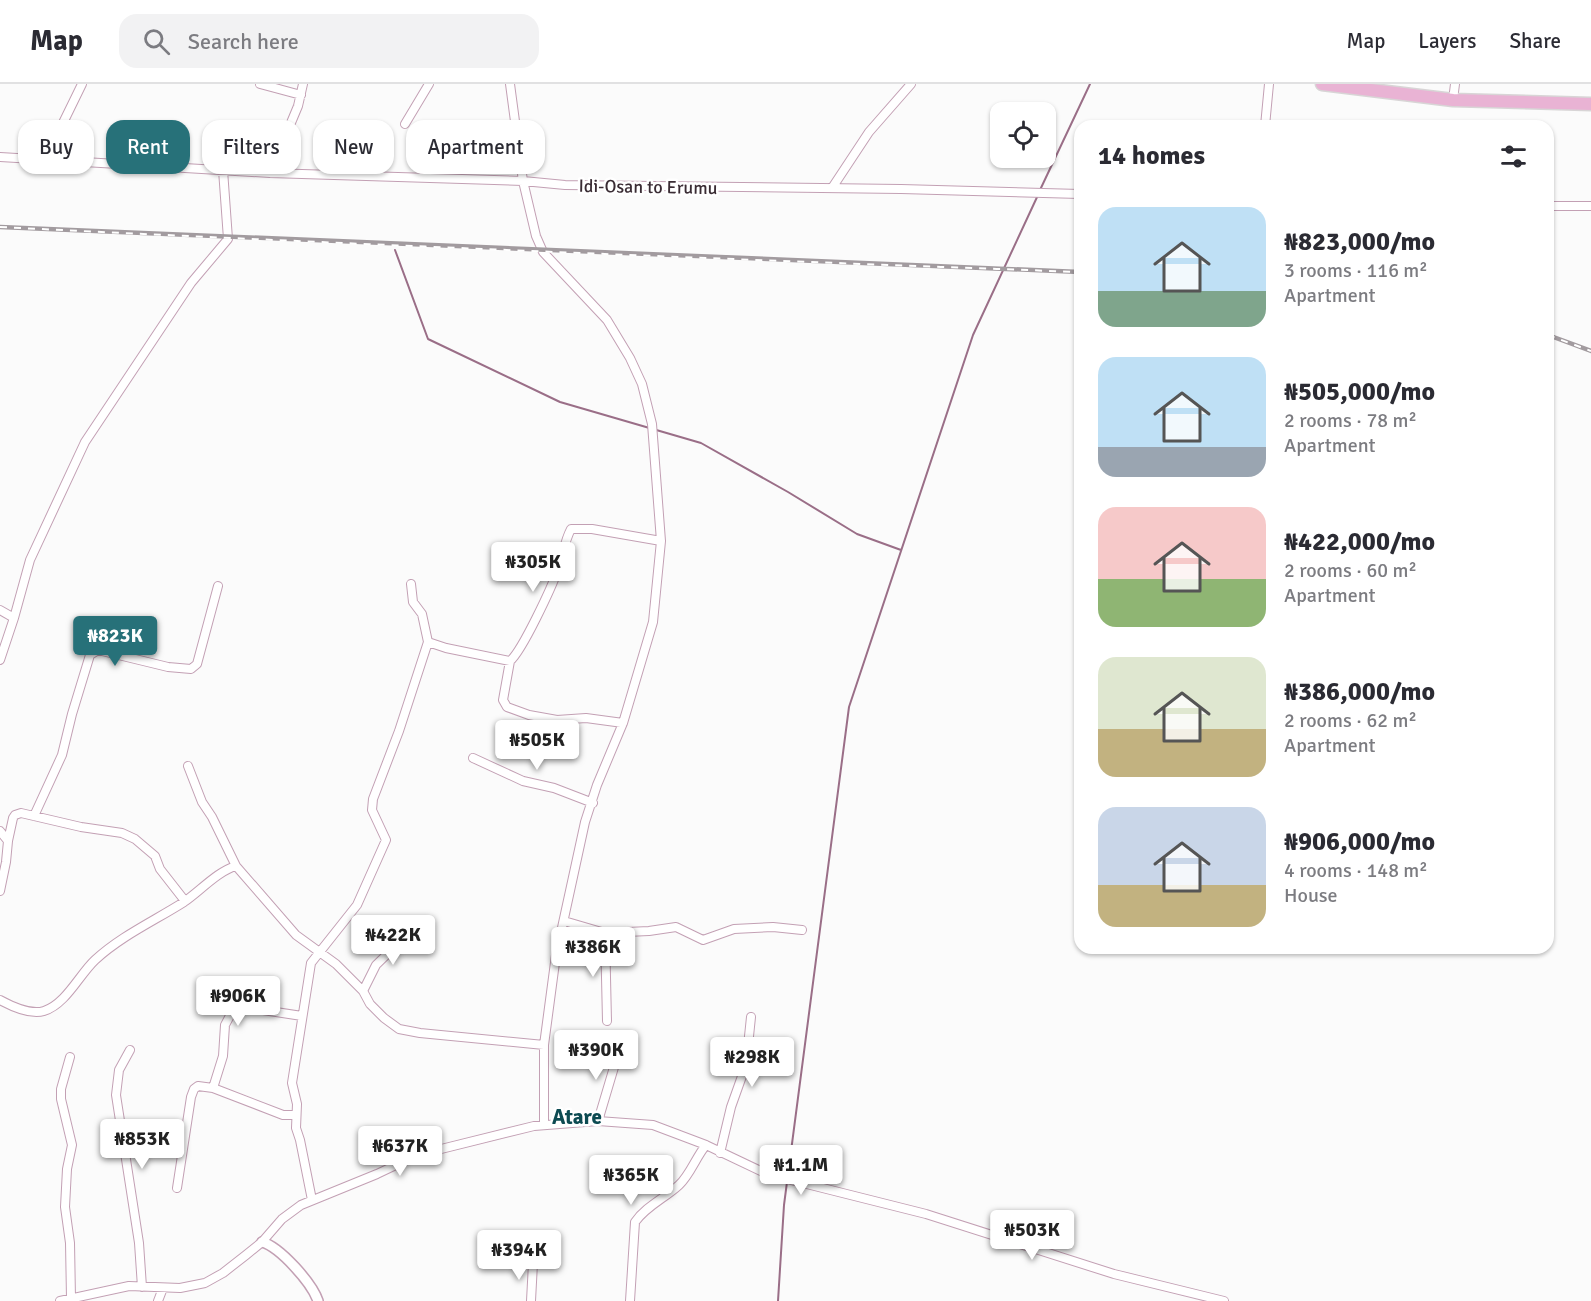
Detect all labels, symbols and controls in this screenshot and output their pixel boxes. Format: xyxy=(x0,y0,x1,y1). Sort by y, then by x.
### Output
search box xyxy=(119,14,539,68)
text: Map xyxy=(30,24,83,58)
icon: search xyxy=(140,25,173,58)
text: Search here xyxy=(188,28,299,55)
text: Map xyxy=(1347,28,1385,54)
text: Layers xyxy=(1418,28,1476,54)
text: Share xyxy=(1509,28,1561,54)
map controls xyxy=(990,102,1056,168)
button: locate xyxy=(990,102,1056,168)
chip: Buy xyxy=(18,120,94,174)
chip: Rent xyxy=(106,120,190,174)
chip: Filters xyxy=(202,120,301,174)
chip: New xyxy=(313,120,394,174)
chip: Apartment xyxy=(406,120,545,174)
text: 14 homes xyxy=(1098,140,1205,172)
icon: filters xyxy=(1497,140,1530,173)
street label: Idi-Osan to Erumu xyxy=(578,175,718,199)
text: ₦823,000/mo xyxy=(1284,226,1435,258)
icon: home xyxy=(1146,231,1218,303)
text: 3 rooms · 116 m² xyxy=(1284,258,1428,283)
text: Apartment xyxy=(1284,283,1376,308)
text: ₦505,000/mo xyxy=(1284,376,1435,408)
icon: home xyxy=(1146,381,1218,453)
text: 2 rooms · 78 m² xyxy=(1284,408,1417,433)
text: Apartment xyxy=(1284,433,1376,458)
text: ₦422,000/mo xyxy=(1284,526,1435,558)
icon: home xyxy=(1146,531,1218,603)
pin: ₦305K xyxy=(491,542,575,593)
text: ₦305K xyxy=(505,549,561,574)
text: 2 rooms · 60 m² xyxy=(1284,558,1417,583)
text: Apartment xyxy=(1284,583,1376,608)
pin: ₦823K xyxy=(73,616,157,667)
text: ₦823K xyxy=(87,623,143,648)
text: ₦386,000/mo xyxy=(1284,676,1435,708)
icon: home xyxy=(1146,681,1218,753)
text: 2 rooms · 62 m² xyxy=(1284,708,1417,733)
pin: ₦505K xyxy=(495,720,579,771)
text: ₦505K xyxy=(509,727,565,752)
text: Apartment xyxy=(1284,733,1376,758)
text: ₦906,000/mo xyxy=(1284,826,1435,858)
icon: home xyxy=(1146,831,1218,903)
text: 4 rooms · 148 m² xyxy=(1284,858,1428,883)
text: House xyxy=(1284,883,1338,908)
pin: ₦422K xyxy=(351,915,435,966)
text: ₦422K xyxy=(365,922,421,947)
pin: ₦386K xyxy=(551,927,635,978)
text: ₦386K xyxy=(565,934,621,959)
pin: ₦906K xyxy=(196,976,280,1027)
text: ₦906K xyxy=(210,983,266,1008)
pin: ₦390K xyxy=(554,1030,638,1081)
text: ₦390K xyxy=(568,1037,624,1062)
pin: ₦298K xyxy=(710,1037,794,1088)
text: ₦298K xyxy=(724,1044,780,1069)
district label: Atare xyxy=(552,1104,602,1130)
pin: ₦853K xyxy=(100,1119,184,1170)
text: ₦853K xyxy=(114,1126,170,1151)
pin: ₦637K xyxy=(358,1126,442,1177)
text: ₦637K xyxy=(372,1133,428,1158)
pin: ₦1.1M xyxy=(759,1145,843,1196)
text: ₦1.1M xyxy=(774,1152,828,1177)
pin: ₦365K xyxy=(589,1155,673,1206)
text: ₦365K xyxy=(603,1162,659,1187)
pin: ₦503K xyxy=(990,1210,1074,1261)
text: ₦503K xyxy=(1004,1217,1060,1242)
pin: ₦394K xyxy=(477,1230,561,1281)
text: ₦394K xyxy=(491,1237,547,1262)

